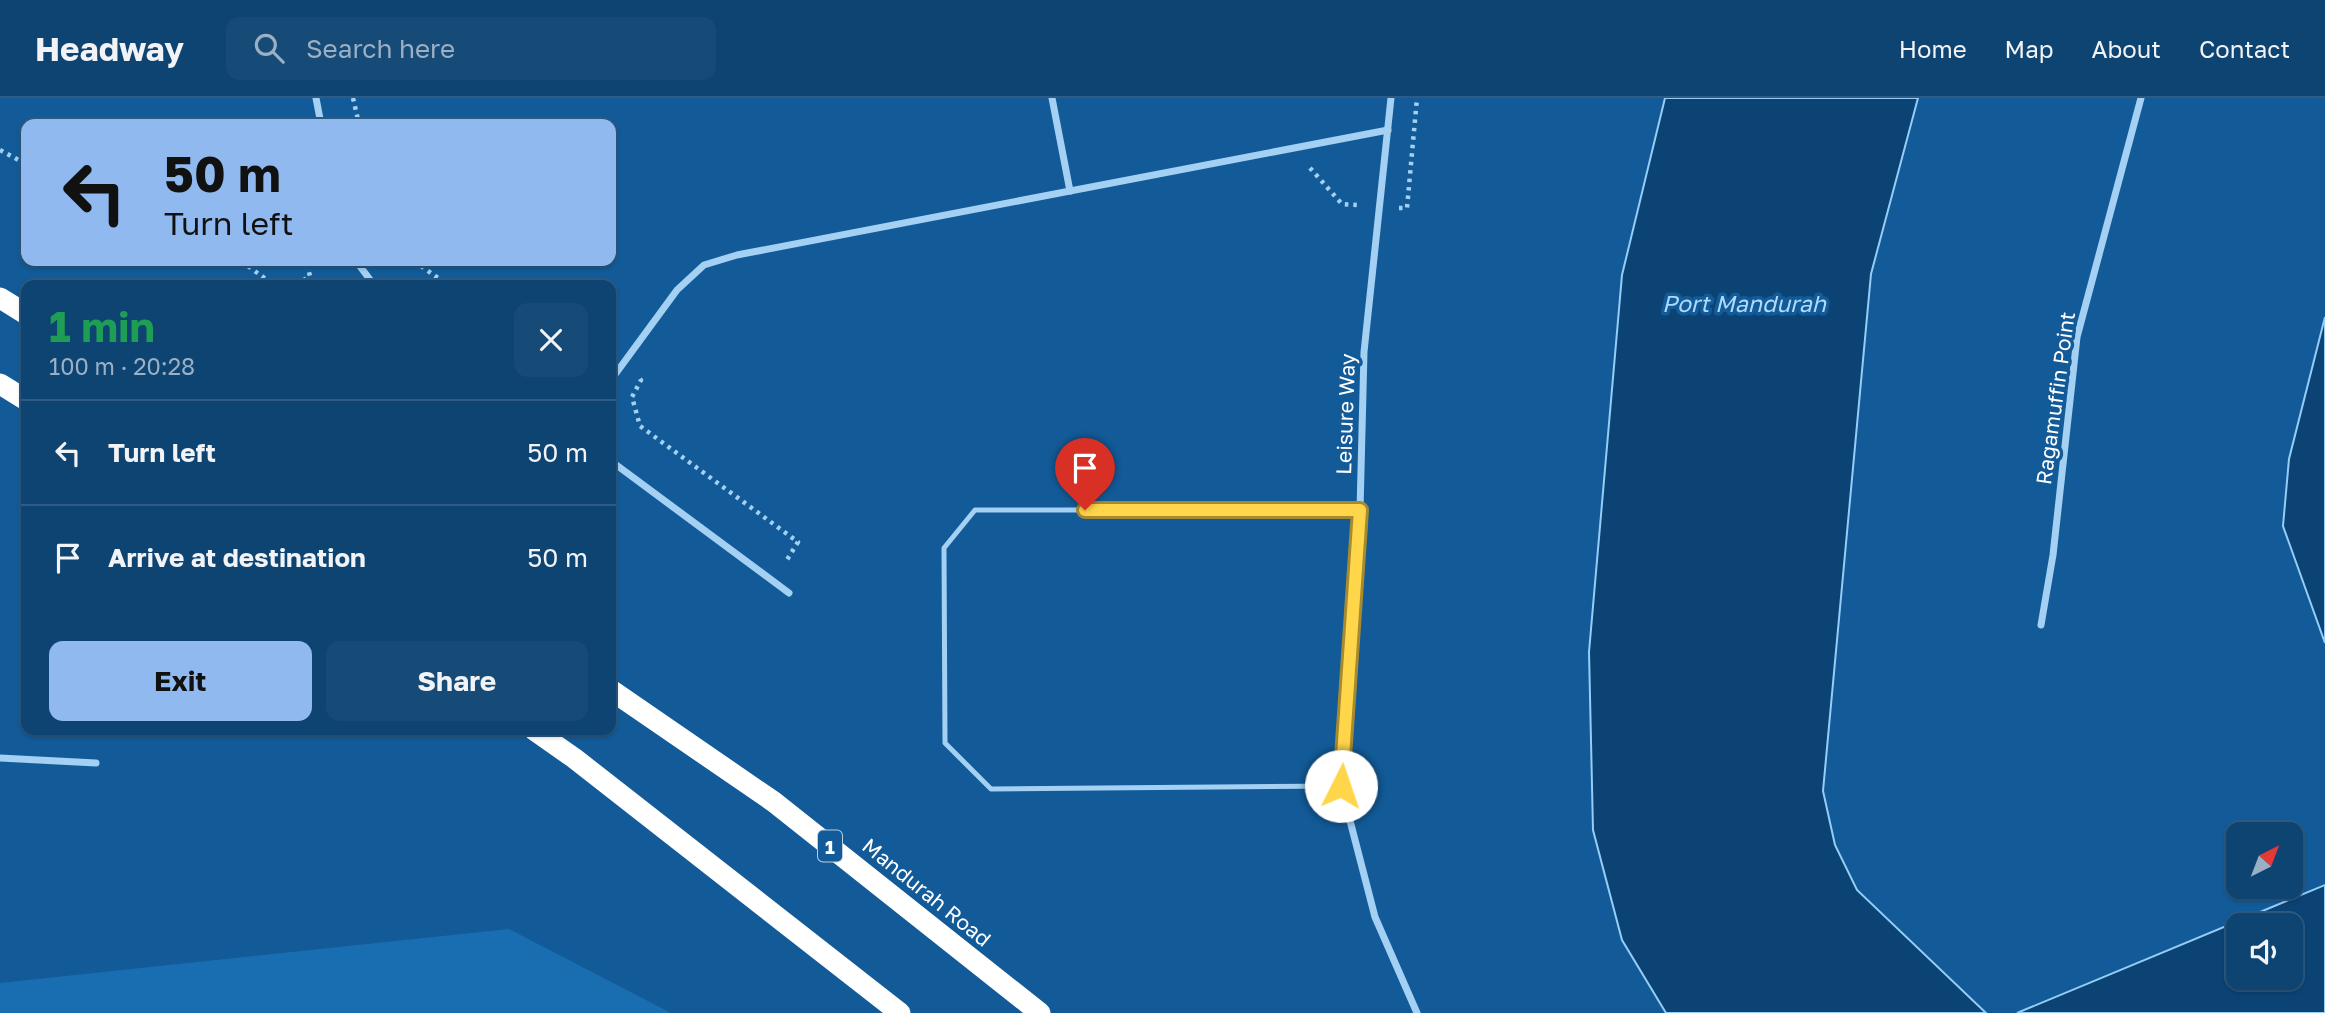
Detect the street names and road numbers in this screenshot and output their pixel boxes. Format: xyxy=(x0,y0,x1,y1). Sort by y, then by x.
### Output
street label: Ragamuffin Point xyxy=(2030,310,2080,486)
street label: Leisure Way xyxy=(1330,353,1360,475)
road number: 1 xyxy=(818,831,842,862)
street label: Mandurah Road xyxy=(857,832,997,952)

